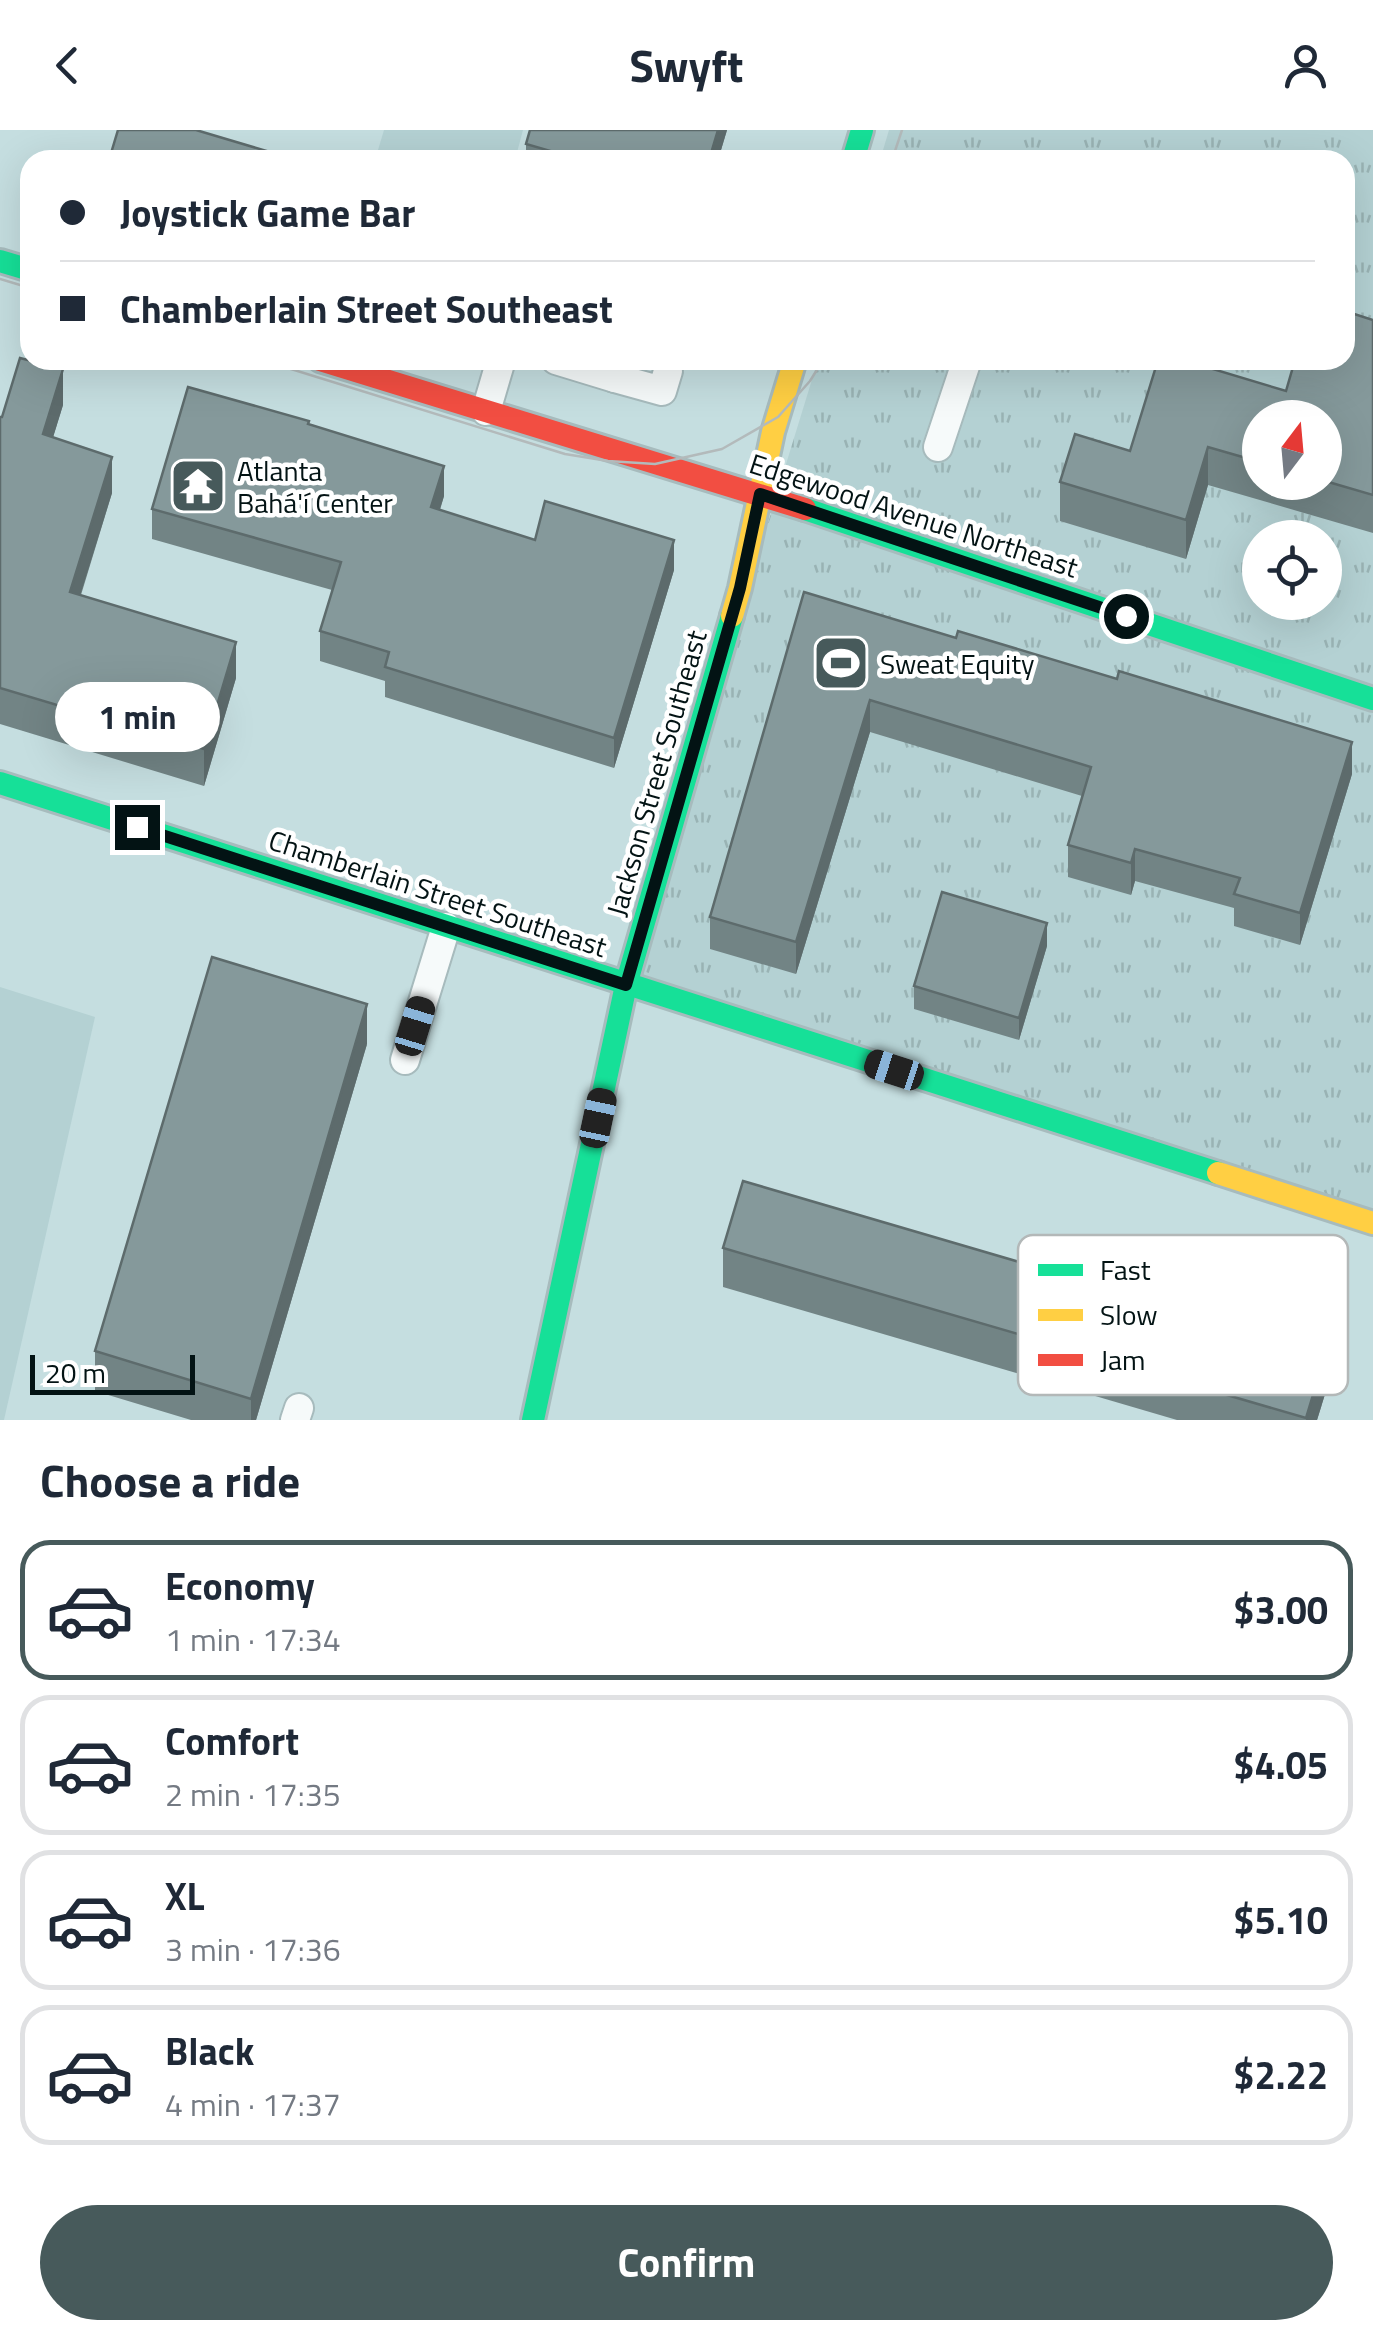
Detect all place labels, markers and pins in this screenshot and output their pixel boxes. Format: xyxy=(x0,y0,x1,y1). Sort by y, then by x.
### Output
place label: Atlanta Bahá'í Center xyxy=(237,449,393,524)
temple icon: Atlanta Bahá'í Center xyxy=(168,456,228,516)
sports icon: Sweat Equity xyxy=(811,633,871,693)
place label: Sweat Equity xyxy=(880,642,1035,685)

